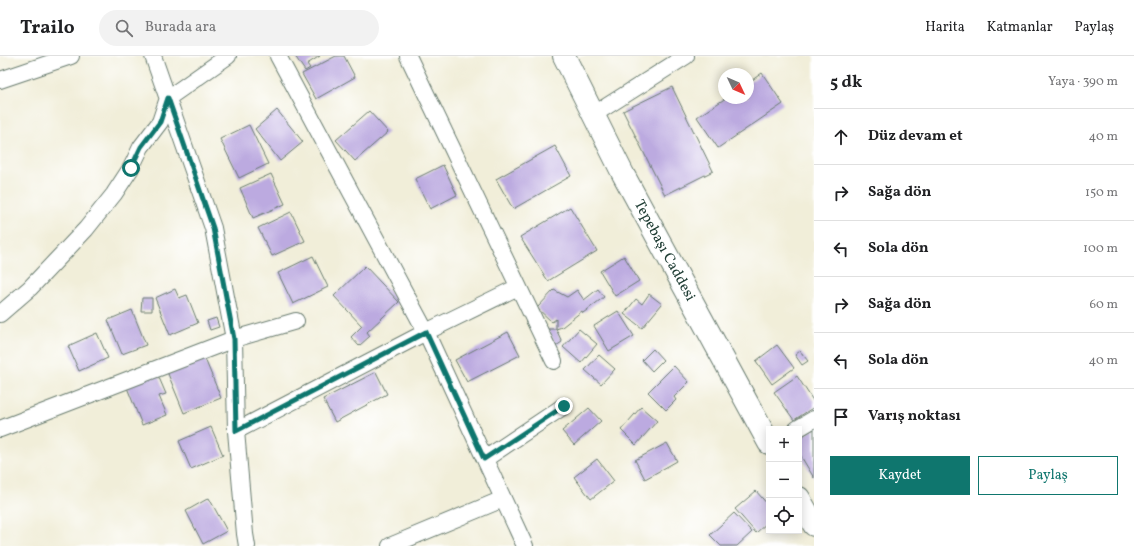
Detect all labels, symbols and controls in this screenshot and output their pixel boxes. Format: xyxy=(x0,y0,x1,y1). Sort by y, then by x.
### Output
search box xyxy=(99,10,379,46)
text: Trailo xyxy=(20,15,75,41)
icon: search xyxy=(113,17,135,39)
text: Burada ara xyxy=(145,17,216,38)
text: Harita xyxy=(925,18,965,37)
text: Katmanlar xyxy=(987,18,1053,37)
text: Paylaş xyxy=(1075,18,1114,37)
north arrow xyxy=(718,68,754,104)
text: 5 dk xyxy=(830,71,862,94)
text: Yaya · 390 m xyxy=(1048,73,1118,91)
icon: ahead xyxy=(830,126,852,148)
text: Düz devam et xyxy=(868,126,963,147)
text: 40 m xyxy=(1089,128,1118,146)
route start xyxy=(122,159,140,177)
icon: right xyxy=(830,182,852,204)
text: Sağa dön xyxy=(868,182,932,203)
text: 150 m xyxy=(1085,184,1118,202)
street label: Tepebaşı Caddesi xyxy=(628,196,701,305)
icon: left xyxy=(830,238,852,260)
text: Sola dön xyxy=(868,238,929,259)
text: 100 m xyxy=(1083,240,1118,258)
icon: right xyxy=(830,294,852,316)
text: Sağa dön xyxy=(868,294,932,315)
text: 60 m xyxy=(1090,296,1118,314)
icon: left xyxy=(830,350,852,372)
text: Sola dön xyxy=(868,350,929,371)
text: 40 m xyxy=(1089,352,1118,370)
route end xyxy=(555,397,573,415)
icon: arrive xyxy=(830,406,852,428)
text: Varış noktası xyxy=(868,406,961,427)
map controls xyxy=(766,426,802,534)
button: + xyxy=(766,426,802,462)
button: Kaydet xyxy=(830,456,970,495)
button: Paylaş xyxy=(978,456,1118,495)
button: − xyxy=(766,462,802,498)
button: locate xyxy=(766,498,802,534)

